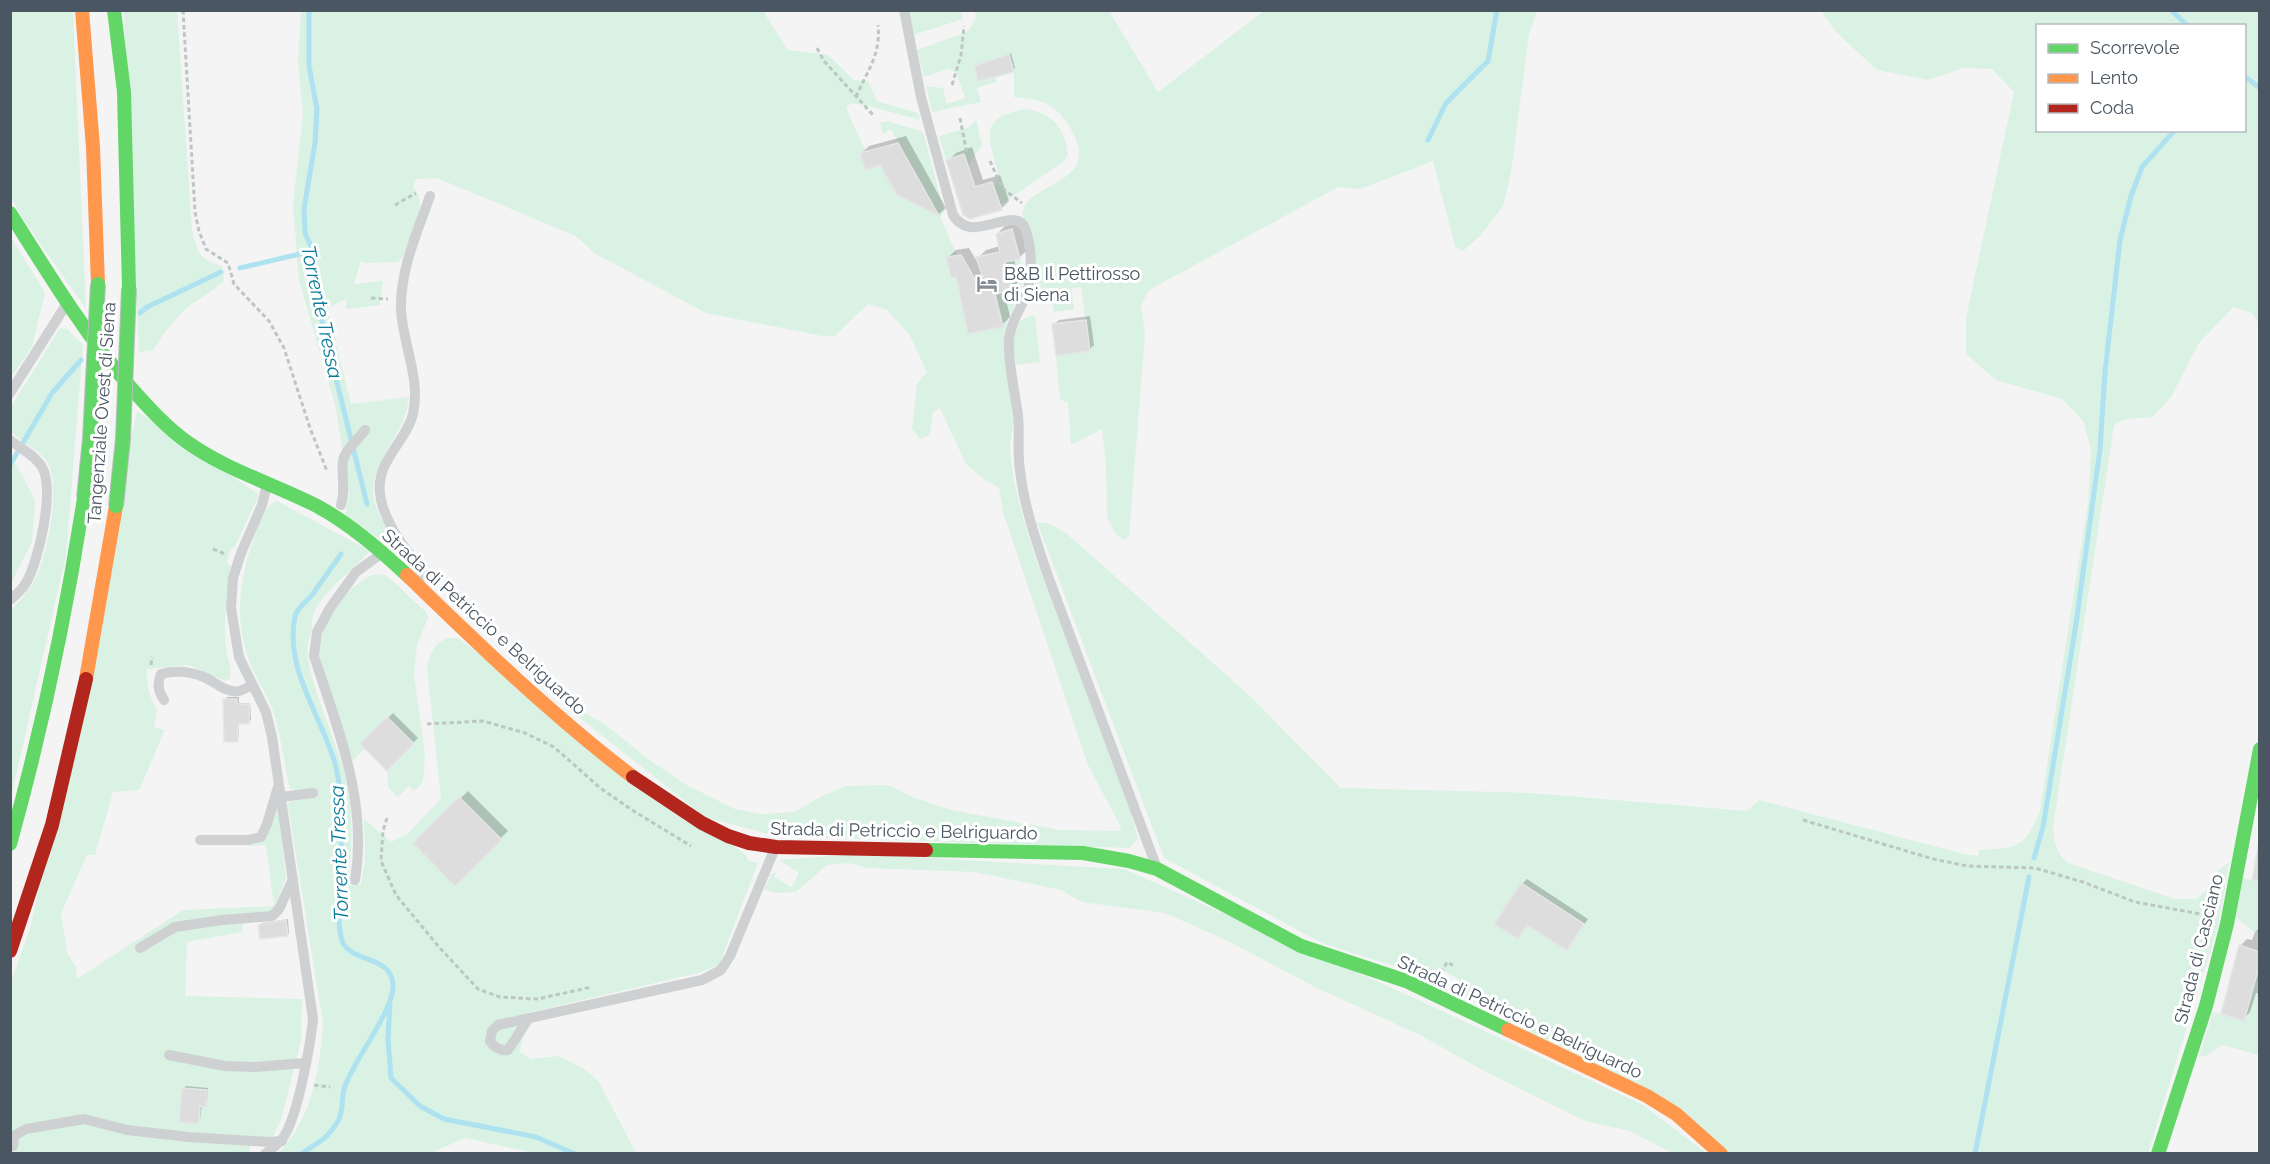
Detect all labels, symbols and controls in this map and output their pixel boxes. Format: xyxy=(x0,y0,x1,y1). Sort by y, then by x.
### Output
legend xyxy=(2036,24,2246,132)
text: Scorrevole xyxy=(2090,37,2180,58)
text: Lento xyxy=(2090,67,2138,88)
text: Coda xyxy=(2090,97,2134,118)
water label: Torrente Tressa xyxy=(296,243,348,381)
place label: B&B Il Pettirosso di Siena xyxy=(1004,263,1141,305)
hotel icon: B&B Il Pettirosso di Siena xyxy=(975,272,999,296)
street label: Tangenziale Ovest di Siena xyxy=(83,301,120,525)
street label: Strada di Petriccio e Belriguardo xyxy=(378,524,591,719)
water label: Torrente Tressa xyxy=(325,785,353,921)
street label: Strada di Petriccio e Belriguardo xyxy=(770,818,1038,843)
street label: Strada di Casciano xyxy=(2170,871,2227,1026)
street label: Strada di Petriccio e Belriguardo xyxy=(1395,951,1646,1083)

